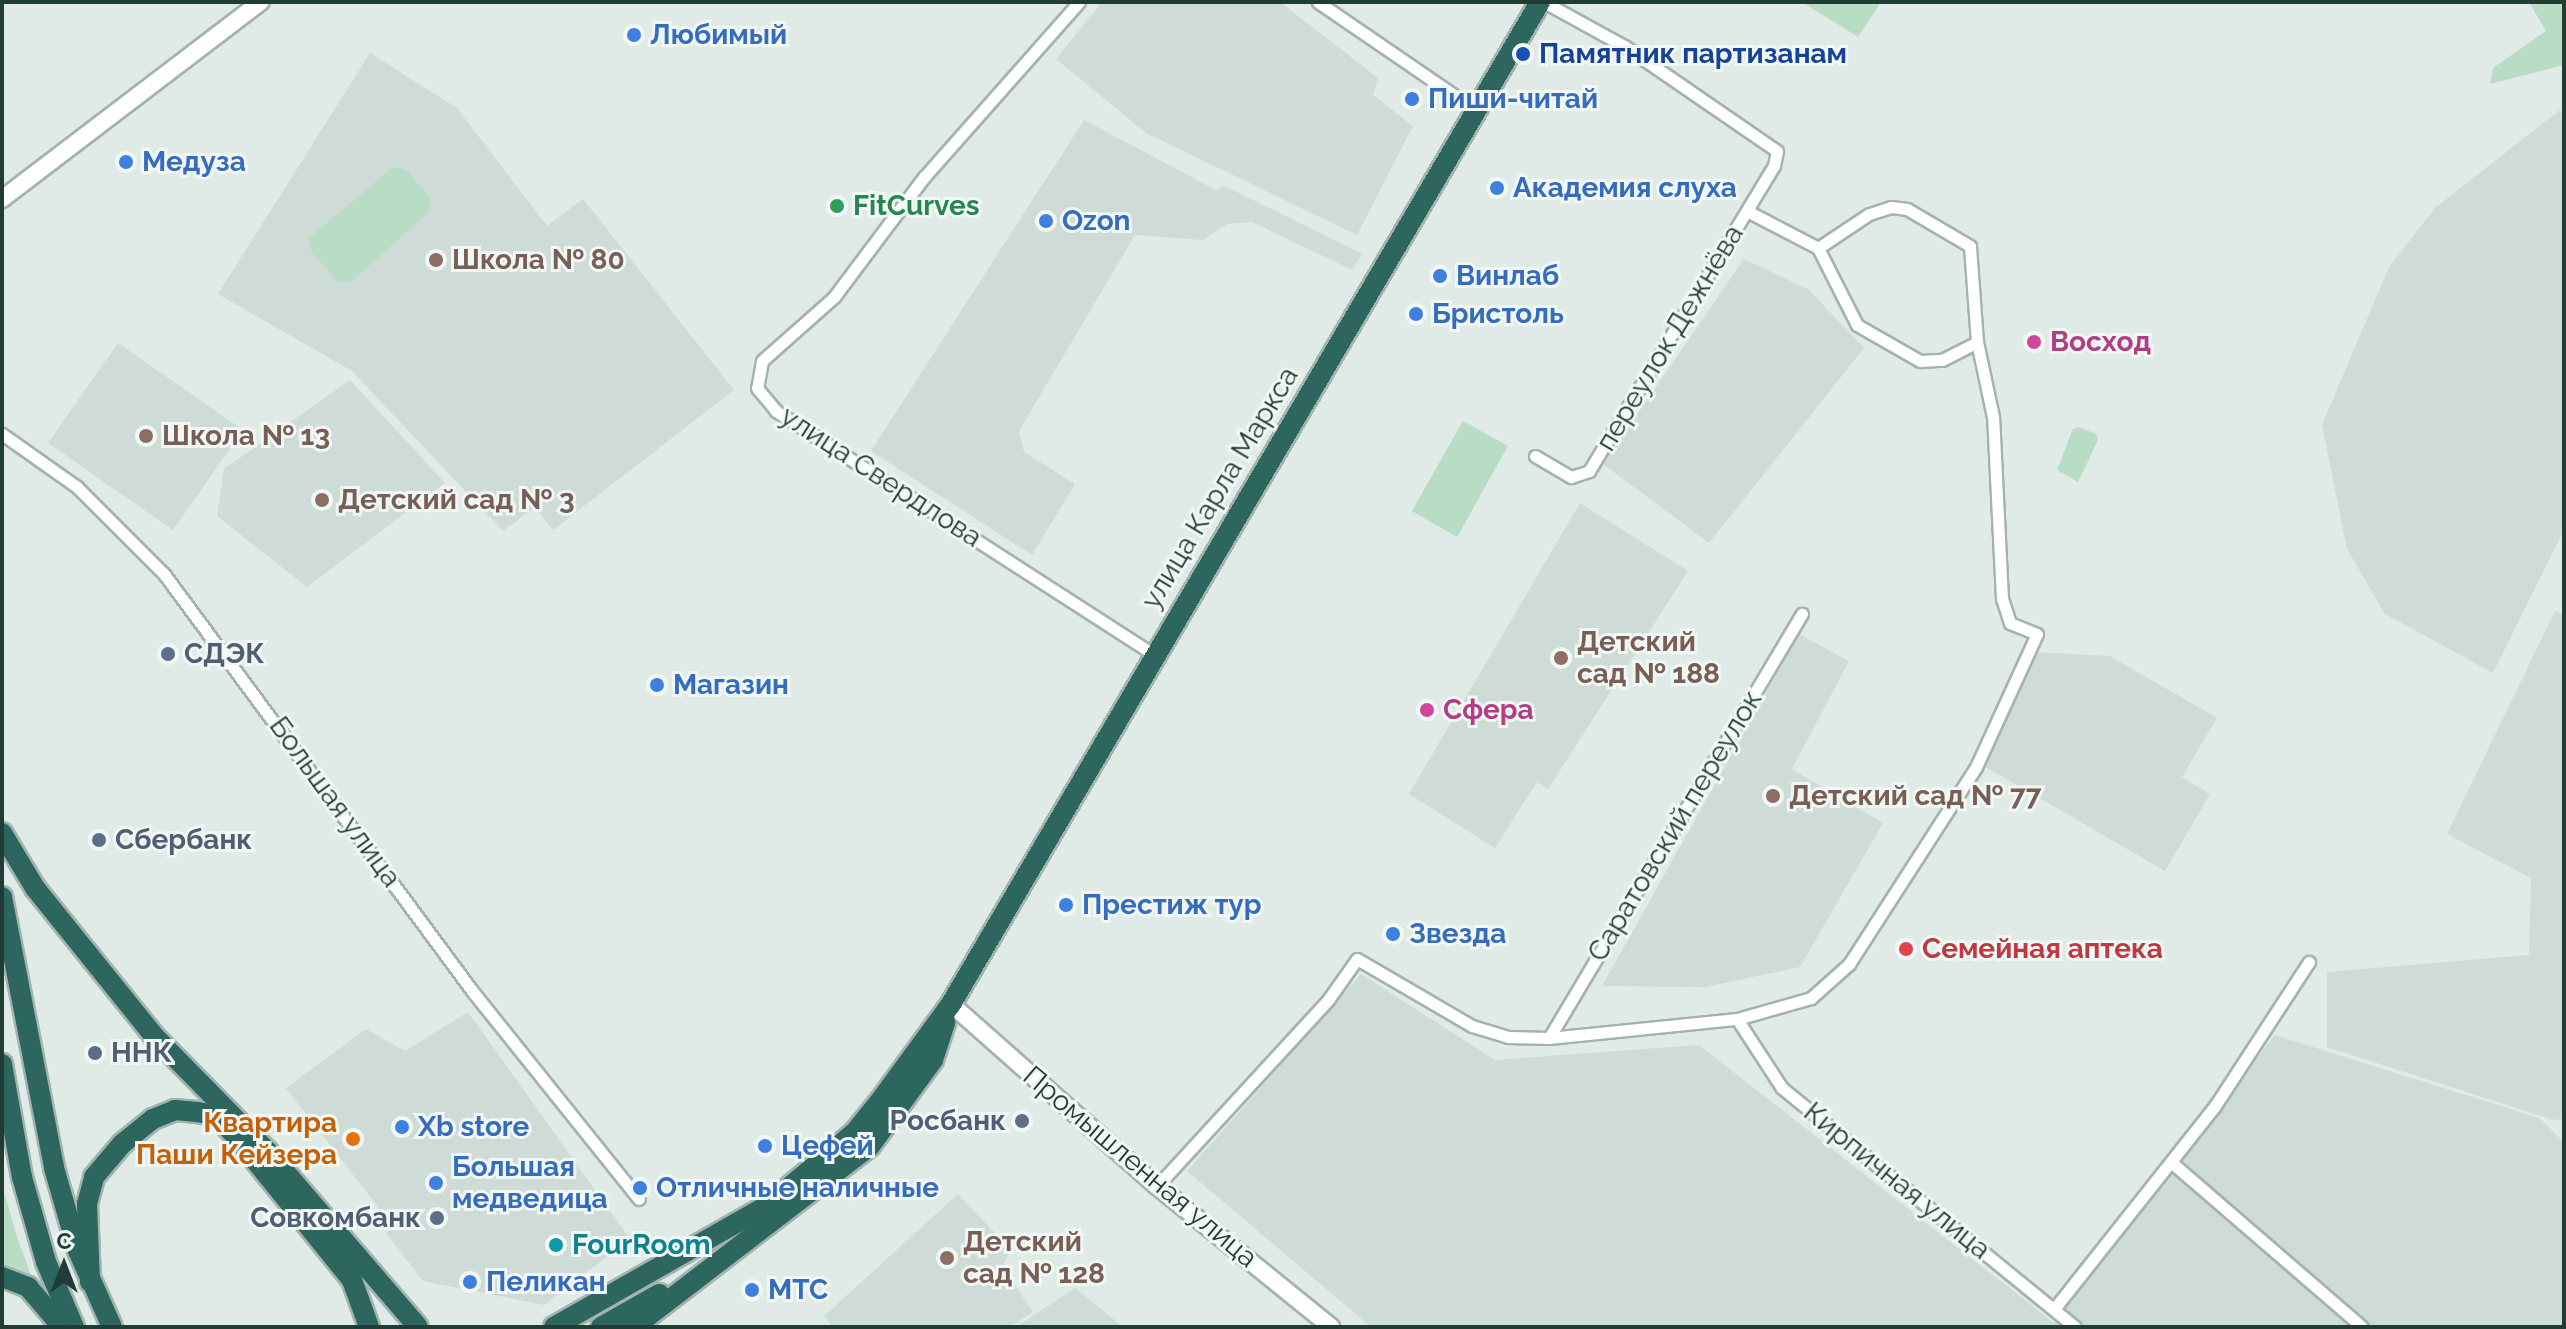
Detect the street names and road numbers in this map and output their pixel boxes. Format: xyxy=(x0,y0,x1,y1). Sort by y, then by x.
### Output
street label: переулок Дежнёва xyxy=(1589,219,1751,457)
street label: улица Карла Маркса xyxy=(1134,361,1306,615)
street label: улица Свердлова xyxy=(774,399,988,555)
street label: Саратовский переулок xyxy=(1581,684,1769,968)
street label: Большая улица xyxy=(262,710,408,894)
street label: Промышленная улица xyxy=(1016,1059,1264,1275)
street label: Кирпичная улица xyxy=(1797,1095,1997,1267)

